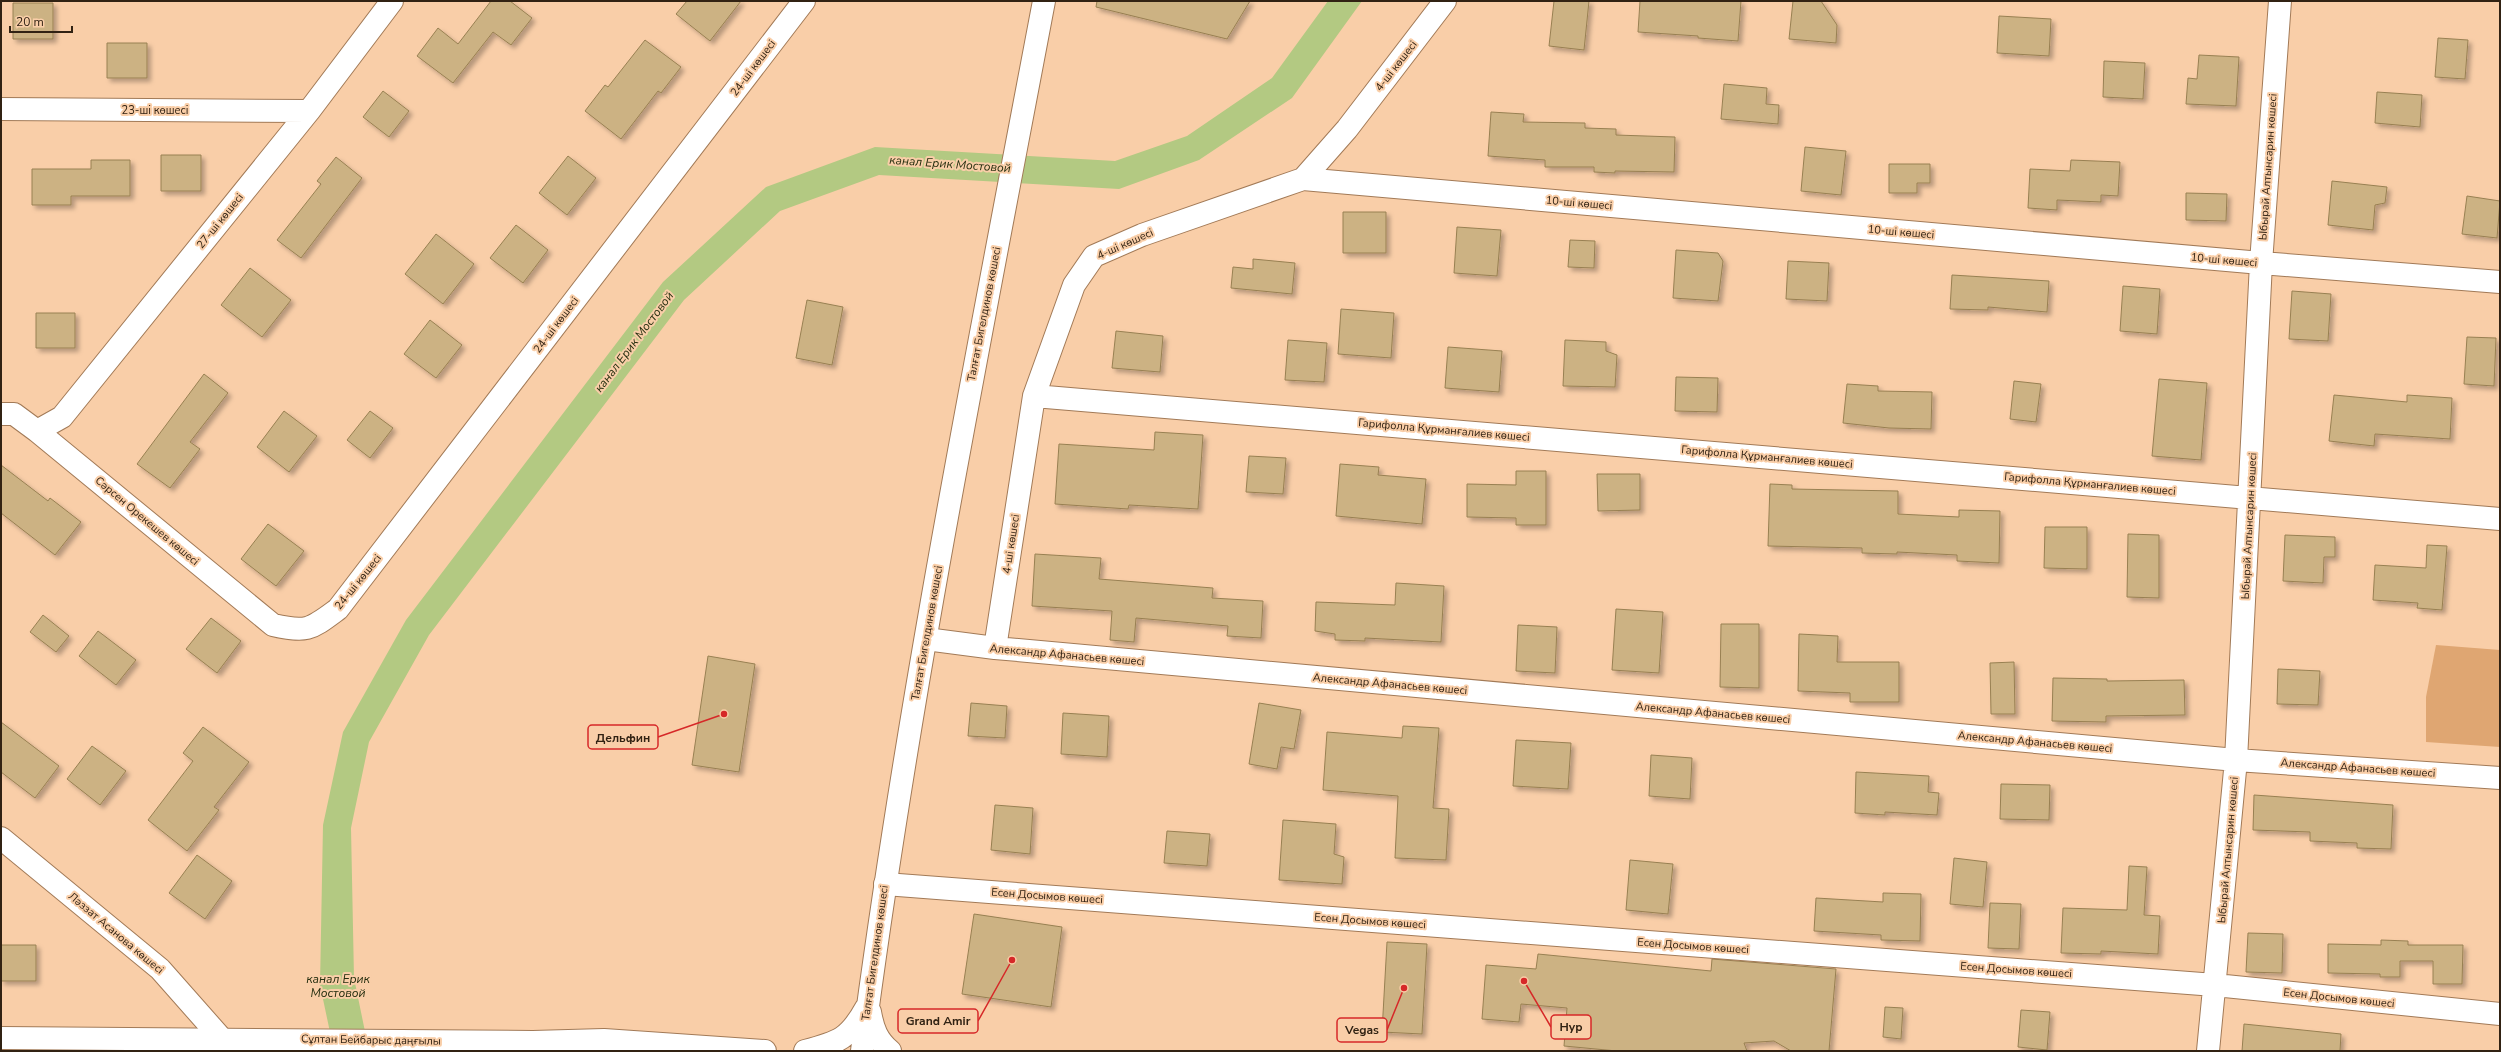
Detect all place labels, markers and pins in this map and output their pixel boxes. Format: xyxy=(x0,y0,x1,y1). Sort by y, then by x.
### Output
callout: Дельфин xyxy=(588,725,658,749)
callout: Grand Amir xyxy=(898,1009,978,1033)
callout: Нур xyxy=(1551,1015,1591,1039)
callout: Vegas xyxy=(1337,1018,1387,1042)

